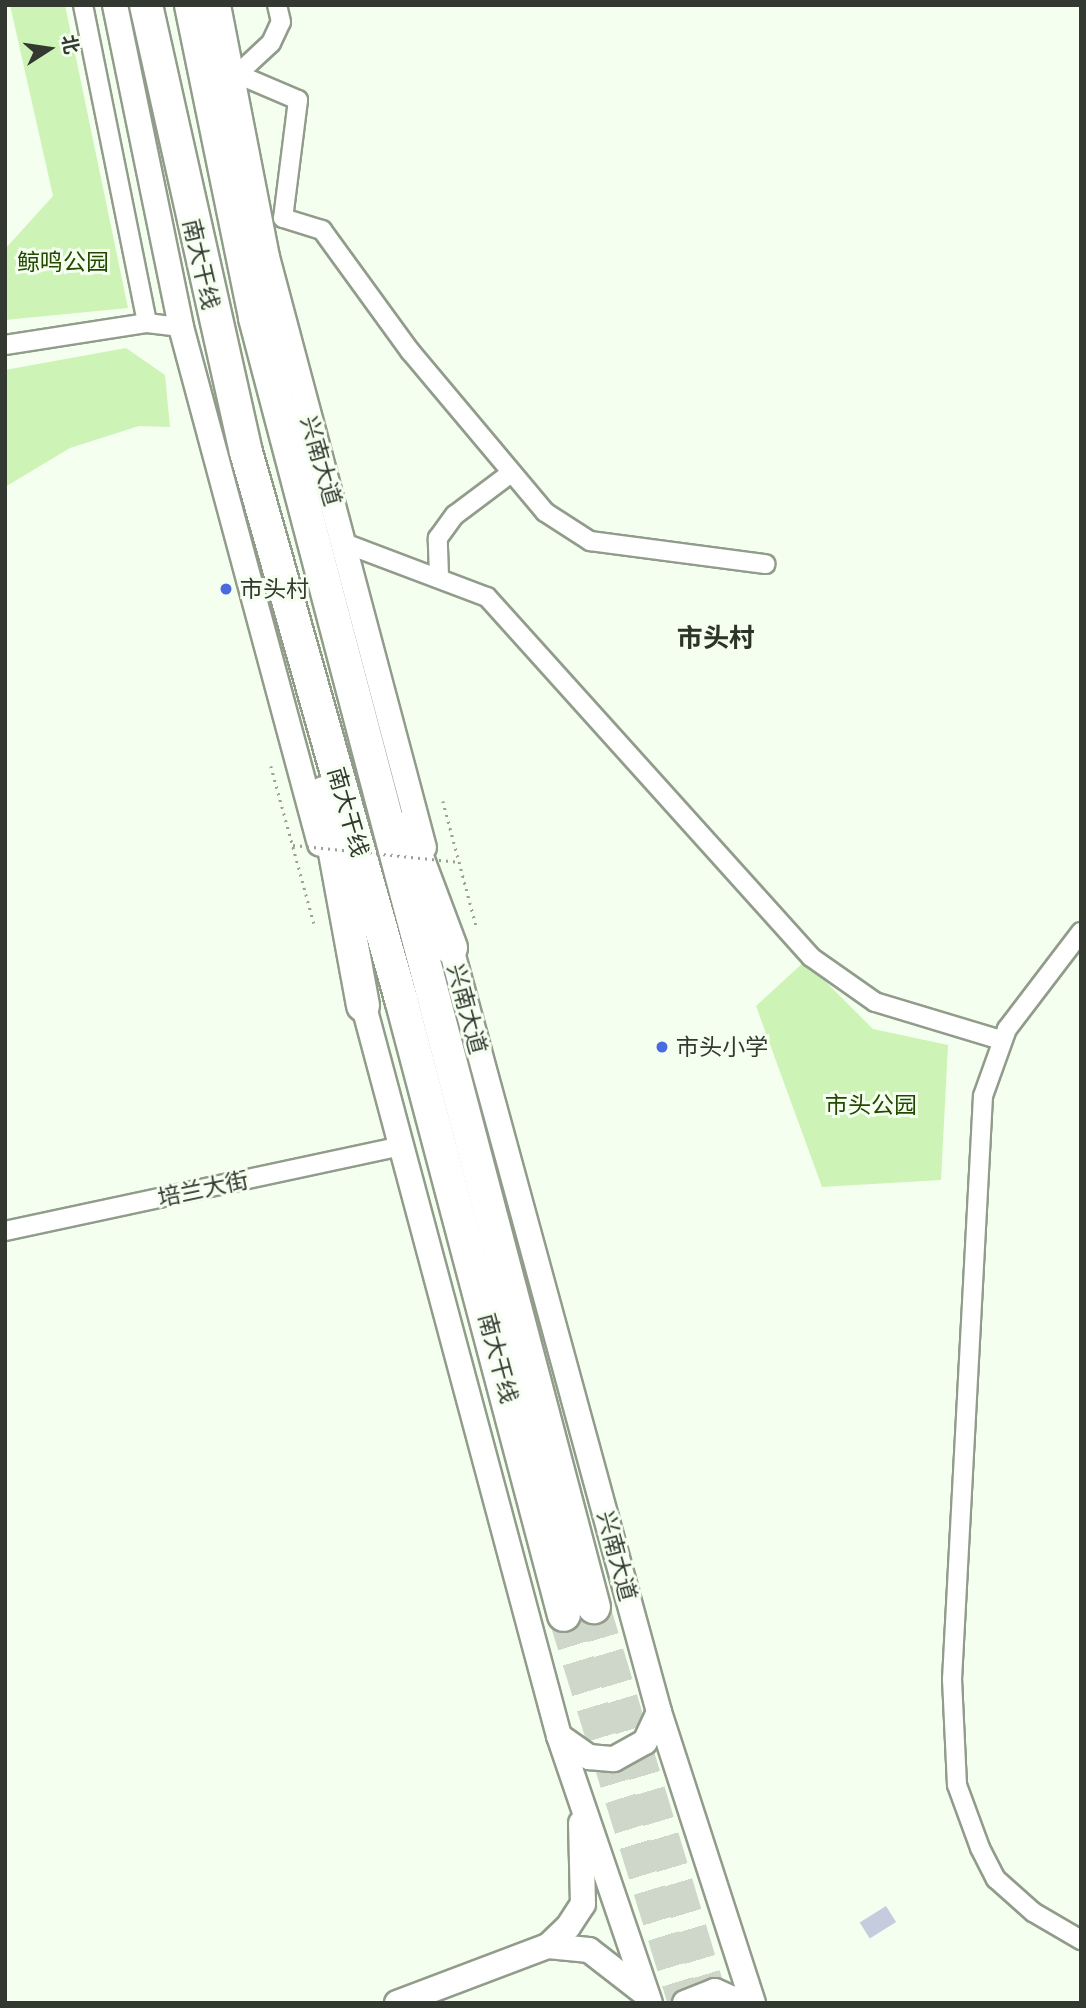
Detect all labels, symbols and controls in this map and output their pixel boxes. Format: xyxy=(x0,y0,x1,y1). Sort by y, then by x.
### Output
north arrow xyxy=(14,14,84,84)
text: 北 xyxy=(57,33,83,56)
street label: 南大干线 xyxy=(177,216,225,312)
park label: 鲸鸣公园 xyxy=(17,248,109,276)
street label: 兴南大道 xyxy=(295,413,347,509)
place label: 市头村 xyxy=(240,575,309,603)
marker: 市头村 xyxy=(218,581,234,597)
district label: 市头村 xyxy=(677,623,755,655)
street label: 南大干线 xyxy=(322,764,374,860)
street label: 兴南大道 xyxy=(442,961,492,1057)
place label: 市头小学 xyxy=(676,1033,768,1061)
marker: 市头小学 xyxy=(654,1039,670,1055)
park label: 市头公园 xyxy=(825,1091,917,1119)
street label: 培兰大街 xyxy=(155,1166,251,1212)
street label: 南大干线 xyxy=(473,1310,523,1406)
street label: 兴南大道 xyxy=(592,1508,642,1604)

